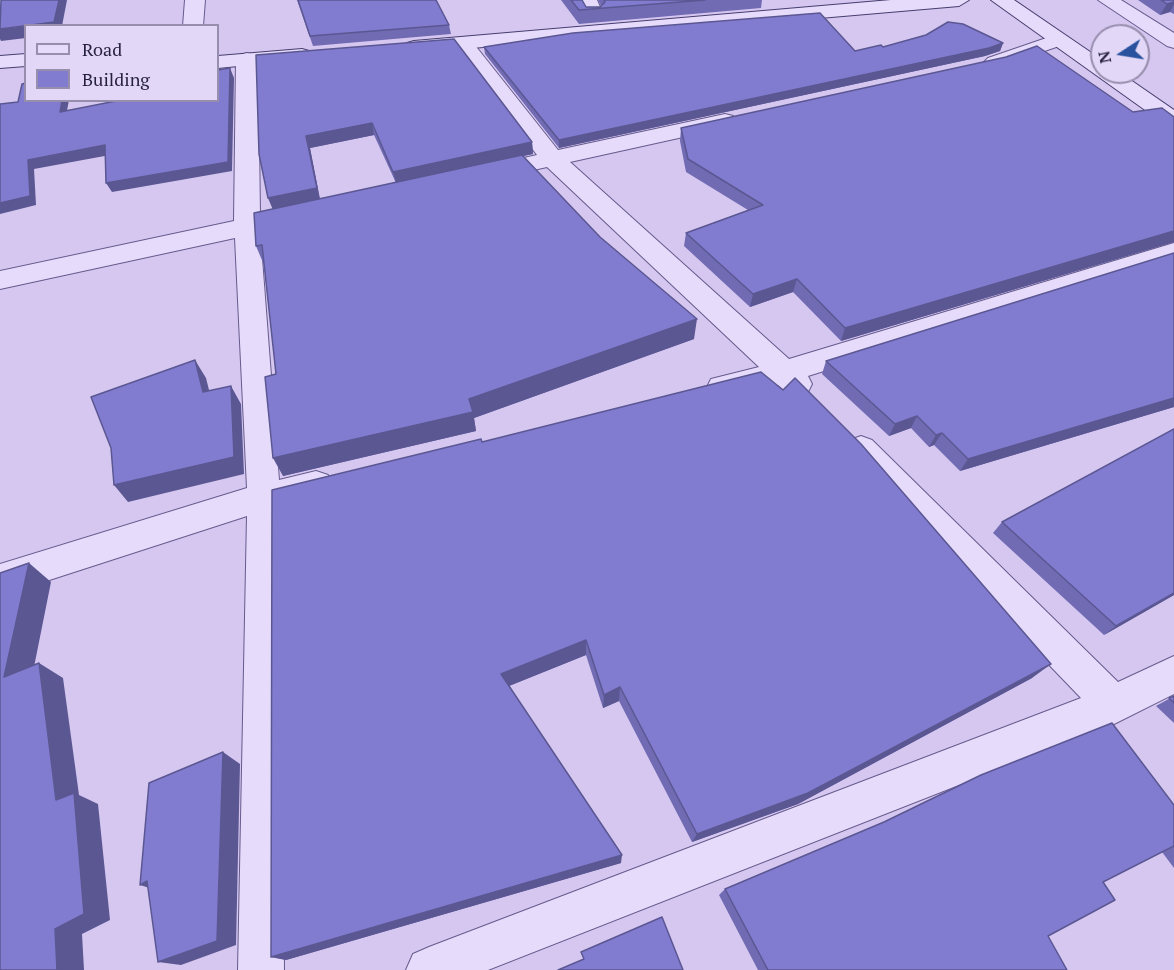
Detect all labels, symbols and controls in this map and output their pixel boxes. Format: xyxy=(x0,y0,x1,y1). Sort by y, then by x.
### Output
legend xyxy=(24,24,219,102)
north arrow xyxy=(1090,24,1150,84)
text: Road xyxy=(82,37,122,61)
text: N xyxy=(1092,49,1116,66)
text: Building xyxy=(82,67,150,91)

